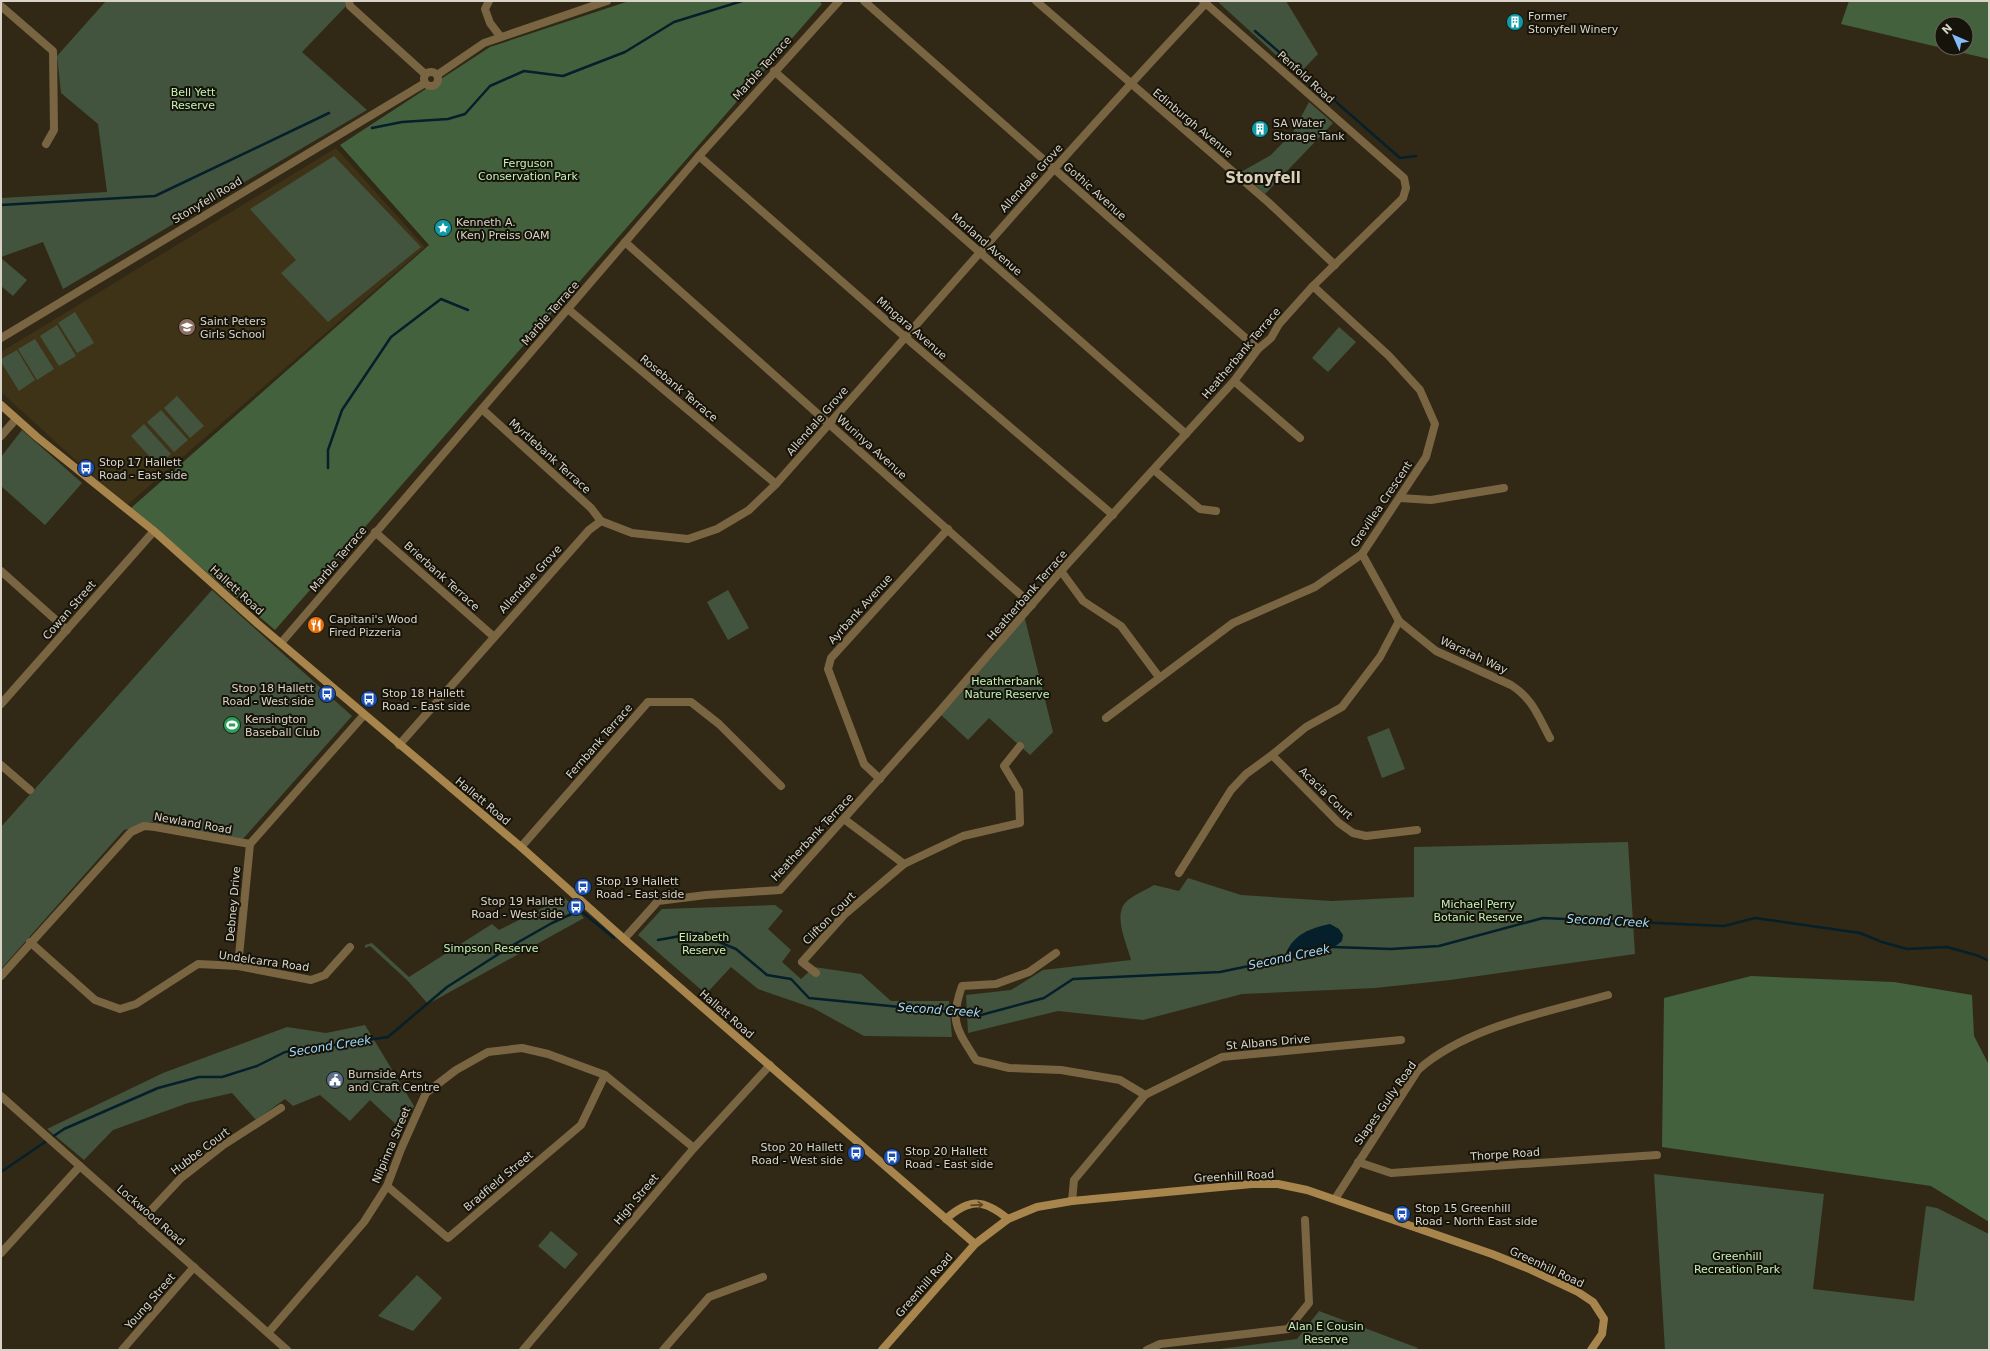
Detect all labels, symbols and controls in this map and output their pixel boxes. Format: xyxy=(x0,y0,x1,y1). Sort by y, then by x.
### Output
place label: Former Stonyfell Winery xyxy=(1528,10,1619,36)
building icon: Former Stonyfell Winery xyxy=(1505,12,1525,32)
north arrow xyxy=(1934,16,1974,56)
text: N xyxy=(1939,21,1955,37)
street label: Marble Terrace xyxy=(730,34,794,103)
street label: Penfold Road xyxy=(1275,49,1337,106)
park label: Bell Yett Reserve xyxy=(171,86,216,112)
street label: Edinburgh Avenue xyxy=(1150,86,1236,161)
place label: SA Water Storage Tank xyxy=(1273,117,1345,143)
building icon: SA Water Storage Tank xyxy=(1250,119,1270,139)
street label: Allendale Grove xyxy=(997,141,1066,215)
park label: Ferguson Conservation Park xyxy=(478,157,579,183)
street label: Gothic Avenue xyxy=(1061,160,1129,223)
district label: Stonyfell xyxy=(1225,169,1301,187)
street label: Stonyfell Road xyxy=(170,174,245,226)
street label: Morland Avenue xyxy=(949,210,1025,279)
place label: Kenneth A. (Ken) Preiss OAM xyxy=(456,216,549,242)
place icon: Kenneth A. (Ken) Preiss OAM xyxy=(433,218,453,238)
street label: Marble Terrace xyxy=(519,278,582,348)
street label: Mingara Avenue xyxy=(874,294,950,363)
street label: Heatherbank Terrace xyxy=(1199,305,1283,402)
place label: Saint Peters Girls School xyxy=(200,315,266,341)
school or university icon: Saint Peters Girls School xyxy=(177,317,197,337)
street label: Rosebank Terrace xyxy=(637,352,720,425)
street label: Allendale Grove xyxy=(784,384,851,459)
street label: Wurinya Avenue xyxy=(834,413,909,482)
street label: Myrtlebank Terrace xyxy=(506,416,593,497)
place label: Stop 17 Hallett Road - East side xyxy=(99,456,188,482)
bus stop icon: Stop 17 Hallett Road - East side xyxy=(76,458,96,478)
street label: Grevillea Crescent xyxy=(1348,458,1415,550)
street label: Marble Terrace xyxy=(307,524,370,595)
street label: Brierbank Terrace xyxy=(401,539,482,614)
street label: Allendale Grove xyxy=(496,542,565,616)
street label: Heatherbank Terrace xyxy=(985,548,1070,643)
street label: Hallett Road xyxy=(207,563,266,618)
street label: Ayrbank Avenue xyxy=(826,572,895,647)
street label: Cowan Street xyxy=(40,578,99,643)
place label: Capitani's Wood Fired Pizzeria xyxy=(329,613,417,639)
restaurant icon: Capitani's Wood Fired Pizzeria xyxy=(306,615,326,635)
street label: Waratah Way xyxy=(1438,634,1510,677)
park label: Heatherbank Nature Reserve xyxy=(964,675,1050,701)
place label: Stop 18 Hallett Road - West side xyxy=(222,682,315,708)
bus stop icon: Stop 18 Hallett Road - West side xyxy=(317,684,337,704)
place label: Stop 18 Hallett Road - East side xyxy=(382,687,471,713)
bus stop icon: Stop 18 Hallett Road - East side xyxy=(359,689,379,709)
street label: Fernbank Terrace xyxy=(564,701,635,781)
place label: Kensington Baseball Club xyxy=(245,713,320,739)
sports icon: Kensington Baseball Club xyxy=(222,715,242,735)
street label: Acacia Court xyxy=(1296,764,1356,823)
street label: Hallett Road xyxy=(453,775,513,828)
street label: Heatherbank Terrace xyxy=(768,791,856,884)
street label: Newland Road xyxy=(153,810,233,837)
street label: Debney Drive xyxy=(224,866,243,942)
place label: Stop 19 Hallett Road - East side xyxy=(596,875,685,901)
bus stop icon: Stop 19 Hallett Road - East side xyxy=(573,877,593,897)
street label: Clifton Court xyxy=(800,889,859,947)
place label: Stop 19 Hallett Road - West side xyxy=(471,895,564,921)
bus stop icon: Stop 19 Hallett Road - West side xyxy=(566,897,586,917)
park label: Michael Perry Botanic Reserve xyxy=(1433,898,1523,924)
water label: Second Creek xyxy=(1566,912,1651,930)
park label: Elizabeth Reserve xyxy=(679,931,729,957)
water label: Second Creek xyxy=(1247,941,1332,972)
park label: Simpson Reserve xyxy=(444,942,539,955)
street label: Undelcarra Road xyxy=(218,949,310,974)
street label: Hallett Road xyxy=(697,987,756,1041)
water label: Second Creek xyxy=(897,1000,982,1020)
water label: Second Creek xyxy=(288,1032,373,1059)
street label: St Albans Drive xyxy=(1225,1032,1311,1053)
street label: Slapes Gully Road xyxy=(1352,1059,1419,1148)
place label: Burnside Arts and Craft Centre xyxy=(348,1068,440,1094)
public building icon: Burnside Arts and Craft Centre xyxy=(325,1070,345,1090)
street label: Nilpinna Street xyxy=(369,1104,414,1185)
street label: Hubbe Court xyxy=(169,1125,233,1178)
place label: Stop 20 Hallett Road - West side xyxy=(751,1141,844,1167)
bus stop icon: Stop 20 Hallett Road - West side xyxy=(846,1143,866,1163)
place label: Stop 20 Hallett Road - East side xyxy=(905,1145,994,1171)
street label: Thorpe Road xyxy=(1469,1146,1540,1163)
bus stop icon: Stop 20 Hallett Road - East side xyxy=(882,1147,902,1167)
street label: Bradfield Street xyxy=(461,1148,536,1214)
street label: Greenhill Road xyxy=(1193,1168,1275,1185)
street label: High Street xyxy=(611,1171,662,1227)
street label: Lockwood Road xyxy=(114,1182,187,1248)
one-way arrow xyxy=(971,1201,984,1208)
place label: Stop 15 Greenhill Road - North East side xyxy=(1415,1202,1538,1228)
bus stop icon: Stop 15 Greenhill Road - North East side xyxy=(1392,1204,1412,1224)
street label: Greenhill Road xyxy=(1508,1245,1586,1290)
park label: Greenhill Recreation Park xyxy=(1694,1250,1781,1276)
street label: Greenhill Road xyxy=(893,1251,956,1320)
street label: Young Street xyxy=(122,1270,179,1333)
park label: Alan E Cousin Reserve xyxy=(1288,1320,1364,1346)

